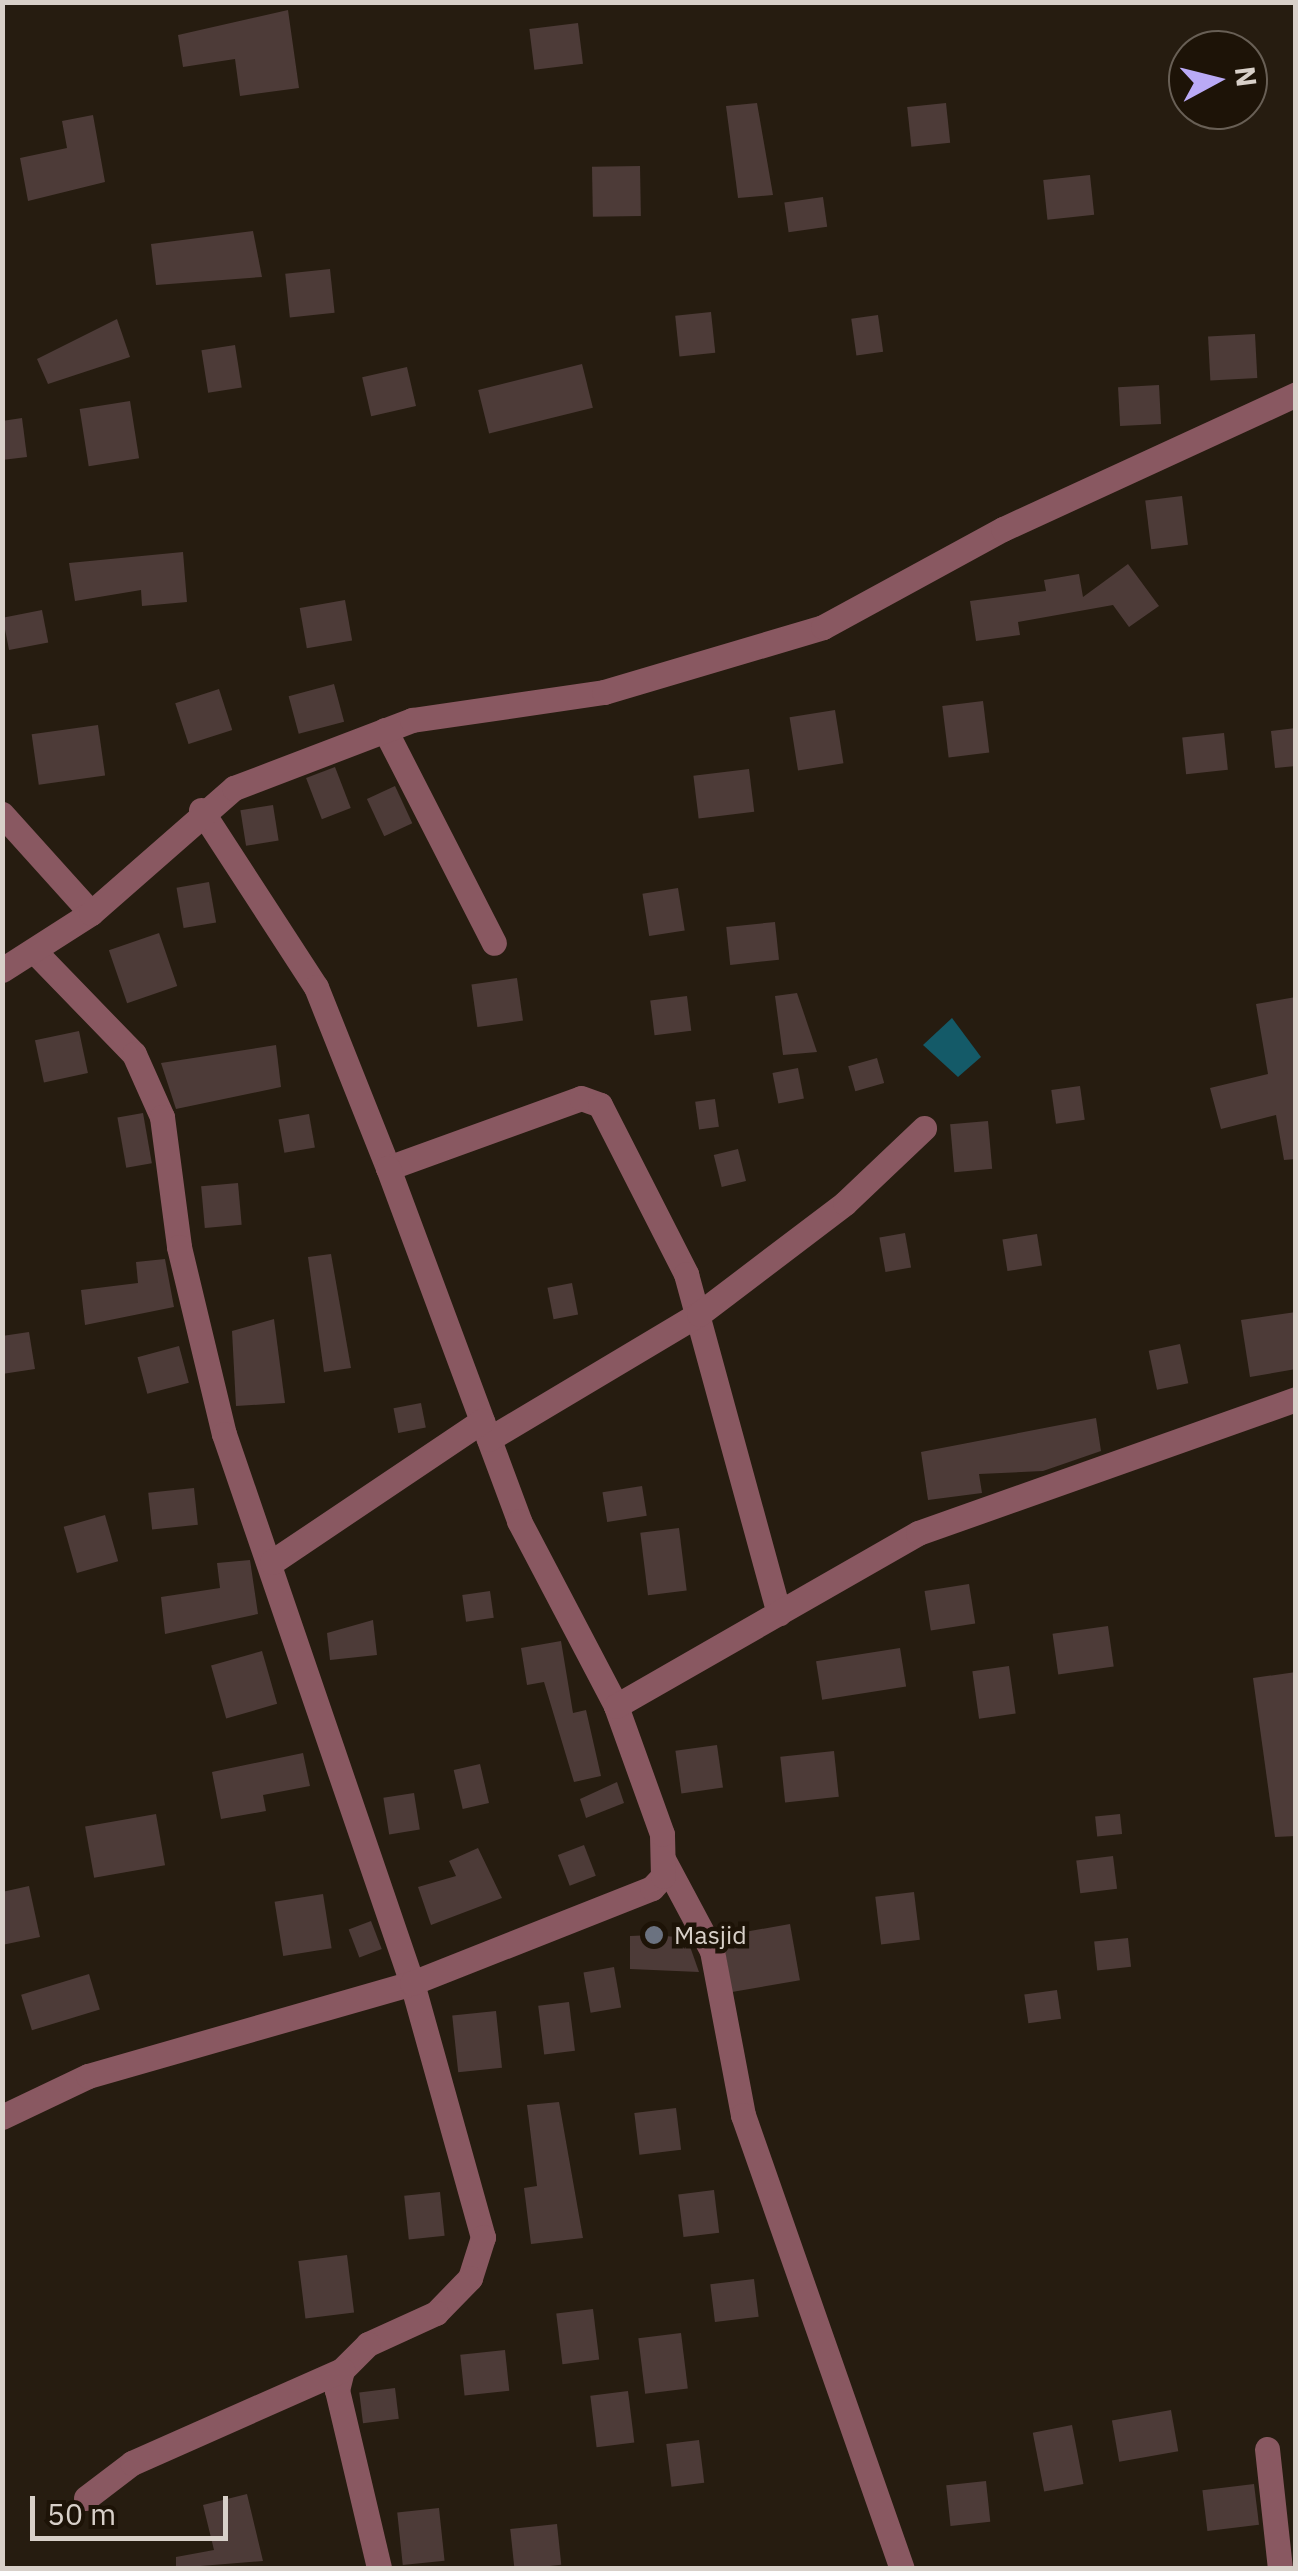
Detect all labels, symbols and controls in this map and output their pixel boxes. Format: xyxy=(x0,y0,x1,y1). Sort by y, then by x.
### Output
north arrow xyxy=(1168,30,1268,130)
text: N xyxy=(1227,64,1266,89)
place label: Masjid xyxy=(674,1920,747,1950)
marker: Masjid xyxy=(643,1924,665,1946)
scale bar xyxy=(35,2476,232,2538)
text: 50 m xyxy=(47,2494,116,2533)

